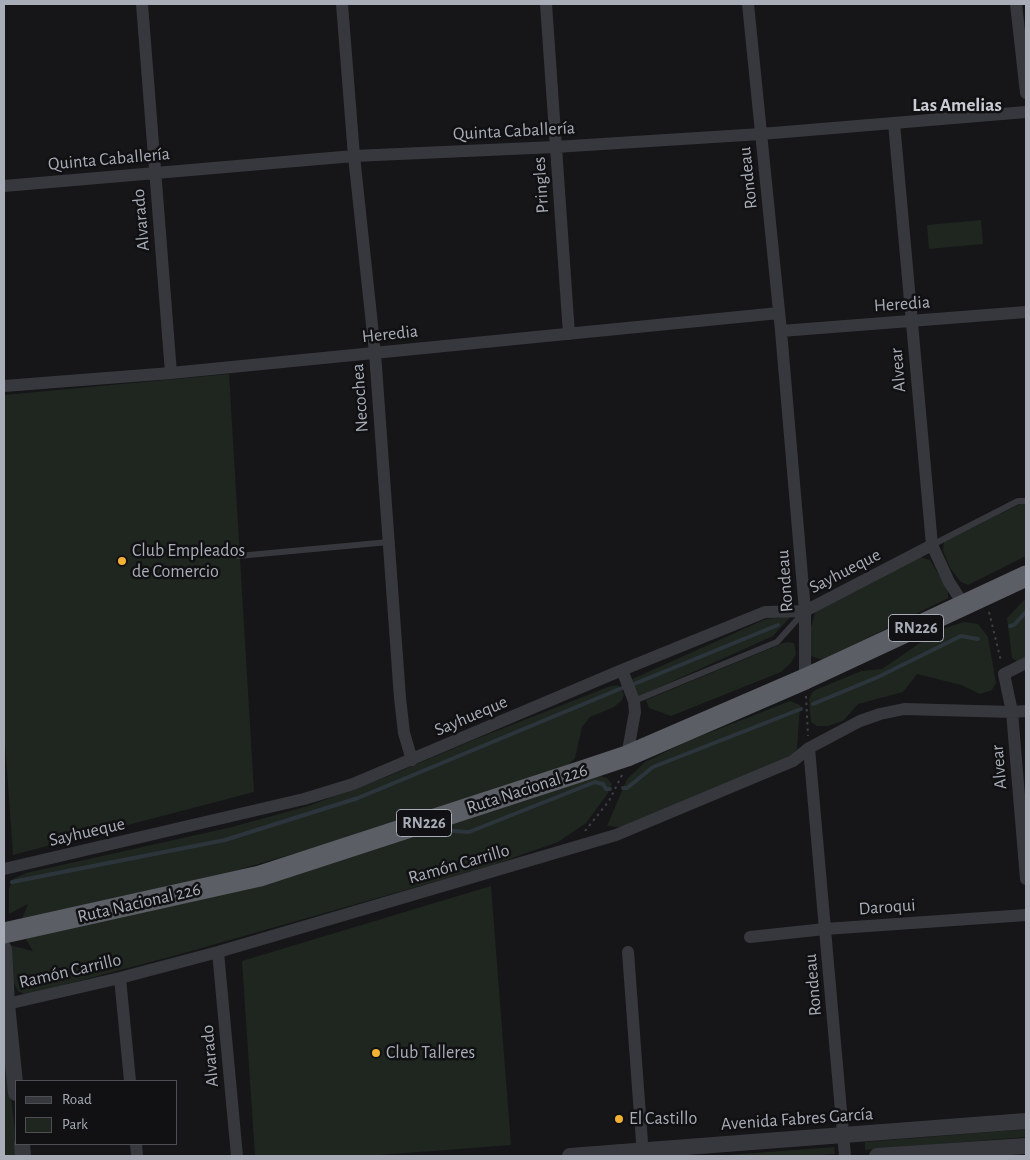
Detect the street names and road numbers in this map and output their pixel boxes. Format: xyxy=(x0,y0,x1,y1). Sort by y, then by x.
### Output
street label: Quinta Caballería xyxy=(452,117,576,145)
street label: Quinta Caballería xyxy=(47,143,171,175)
street label: Rondeau xyxy=(734,146,762,210)
street label: Pringles xyxy=(528,156,554,214)
street label: Alvarado xyxy=(128,188,154,252)
street label: Heredia xyxy=(873,291,931,317)
street label: Heredia xyxy=(361,320,419,348)
street label: Alvear xyxy=(885,347,911,393)
street label: Necochea xyxy=(347,363,373,433)
street label: Sayhueque xyxy=(806,544,884,598)
street label: Rondeau xyxy=(772,549,798,613)
road number: RN226 xyxy=(888,614,944,641)
street label: Sayhueque xyxy=(431,691,511,741)
street label: Alvear xyxy=(986,744,1012,790)
street label: Ruta Nacional 226 xyxy=(464,759,590,819)
road number: RN226 xyxy=(396,810,452,836)
street label: Sayhueque xyxy=(47,813,127,851)
street label: Ramón Carrillo xyxy=(406,839,512,889)
street label: Ruta Nacional 226 xyxy=(75,878,203,928)
street label: Daroqui xyxy=(858,894,916,920)
street label: Ramón Carrillo xyxy=(17,949,123,993)
street label: Rondeau xyxy=(800,953,826,1017)
street label: Alvarado xyxy=(197,1024,223,1088)
street label: Avenida Fabres García xyxy=(720,1103,874,1135)

